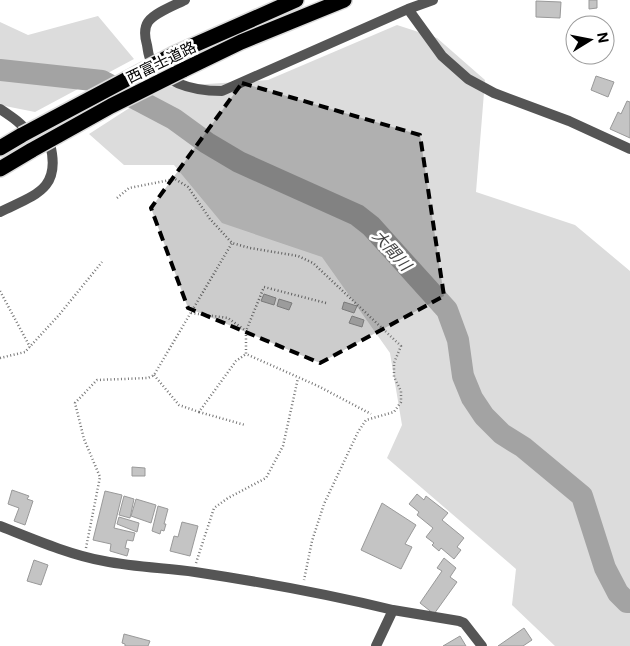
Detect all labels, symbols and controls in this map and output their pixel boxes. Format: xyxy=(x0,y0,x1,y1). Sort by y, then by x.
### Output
north arrow xyxy=(565,15,615,65)
text: N xyxy=(594,31,613,44)
street label: 西富士道路 xyxy=(123,37,199,87)
water label: 大間川 xyxy=(369,225,417,276)

